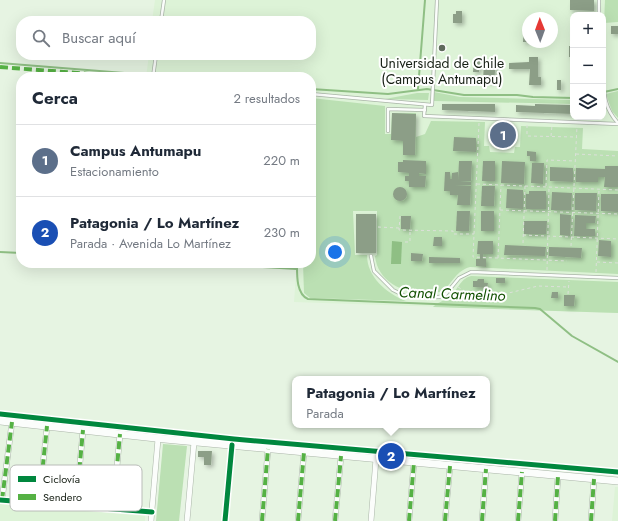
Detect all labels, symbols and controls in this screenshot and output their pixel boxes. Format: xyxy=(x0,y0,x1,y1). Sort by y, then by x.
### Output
north arrow xyxy=(522,12,558,48)
map controls xyxy=(570,12,606,120)
button: + xyxy=(570,12,606,48)
search box xyxy=(16,16,316,60)
icon: search xyxy=(30,27,52,49)
text: Buscar aquí xyxy=(62,27,136,49)
marker: Universidad de Chile (Campus Antumapu) xyxy=(437,43,447,53)
button: − xyxy=(570,48,606,84)
place label: Universidad de Chile (Campus Antumapu) xyxy=(380,53,504,89)
button: layers xyxy=(570,84,606,120)
text: Cerca xyxy=(32,86,78,110)
text: 2 resultados xyxy=(234,89,300,108)
pin: 1 xyxy=(490,120,516,150)
text: Campus Antumapu xyxy=(70,140,201,162)
text: 1 xyxy=(42,151,48,170)
text: 220 m xyxy=(263,151,300,170)
text: Estacionamiento xyxy=(70,162,159,181)
text: Patagonia / Lo Martínez xyxy=(70,212,239,234)
text: 2 xyxy=(41,223,49,242)
text: 230 m xyxy=(264,223,300,242)
text: Parada · Avenida Lo Martínez xyxy=(70,234,231,253)
your location xyxy=(325,242,345,262)
water label: Canal Carmelino xyxy=(398,281,506,307)
popup xyxy=(292,376,490,428)
text: Patagonia / Lo Martínez xyxy=(306,382,476,404)
text: Parada xyxy=(306,404,344,423)
pin: 2 xyxy=(378,441,404,471)
legend xyxy=(10,465,142,511)
text: Ciclovía xyxy=(43,471,80,487)
text: Sendero xyxy=(43,489,82,505)

